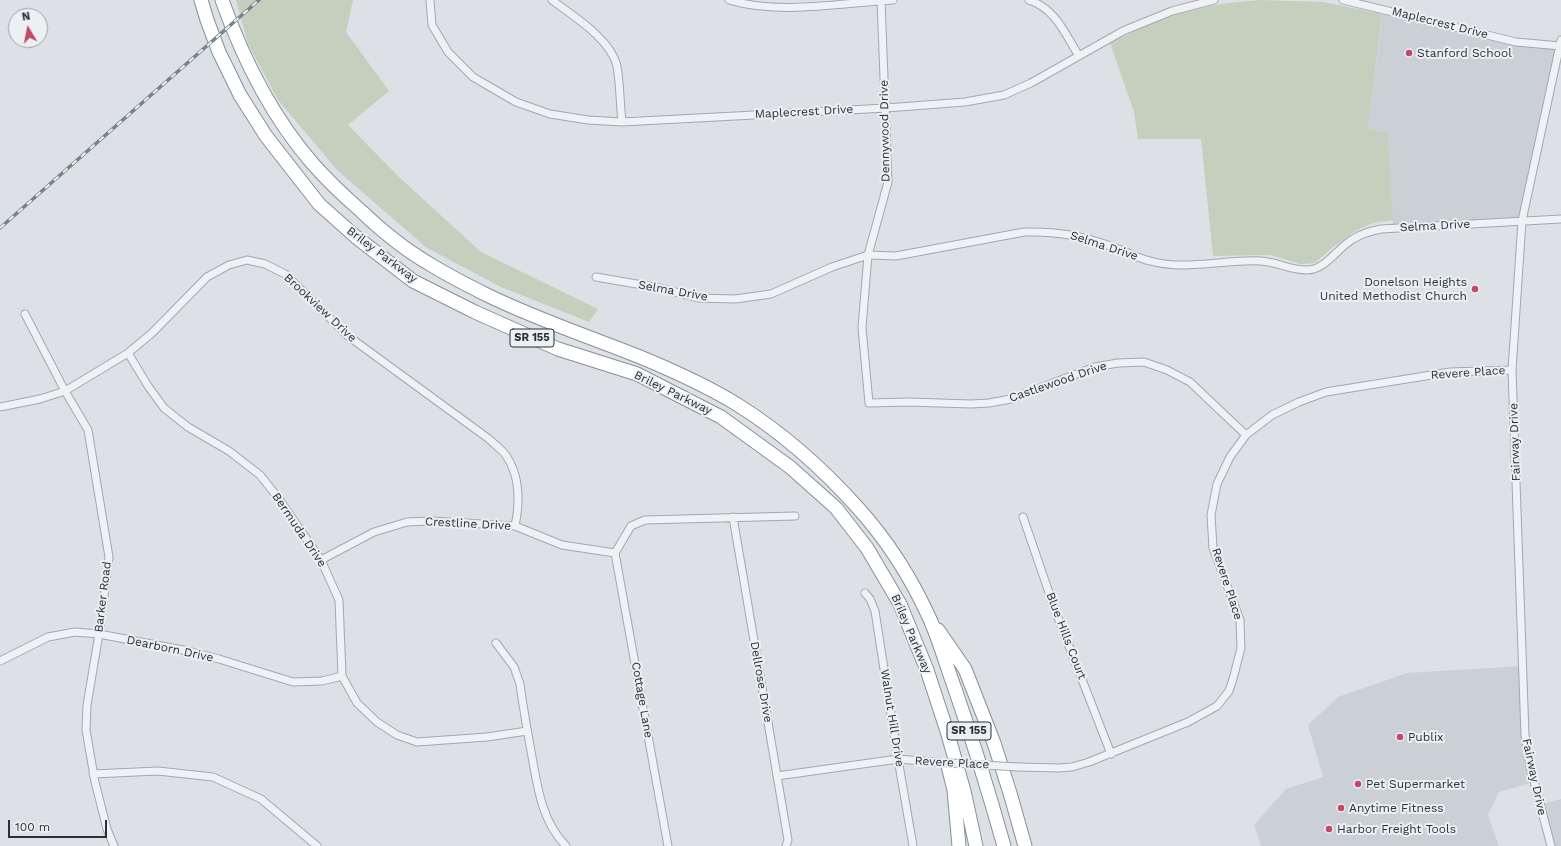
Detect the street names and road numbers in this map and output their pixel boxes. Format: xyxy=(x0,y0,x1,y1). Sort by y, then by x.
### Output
street label: Maplecrest Drive xyxy=(1390,4,1490,42)
street label: Dennywood Drive xyxy=(877,80,893,182)
street label: Maplecrest Drive xyxy=(754,102,854,122)
street label: Selma Drive xyxy=(1399,217,1471,235)
street label: Briley Parkway xyxy=(344,224,420,286)
street label: Selma Drive xyxy=(1068,228,1140,264)
street label: Brookview Drive xyxy=(281,271,359,345)
street label: Selma Drive xyxy=(637,278,709,304)
road number: SR 155 xyxy=(510,329,554,347)
street label: Castlewood Drive xyxy=(1007,359,1109,405)
street label: Revere Place xyxy=(1430,363,1506,383)
street label: Briley Parkway xyxy=(632,368,714,418)
street label: Fairway Drive xyxy=(1506,403,1524,481)
street label: Bermuda Drive xyxy=(269,490,329,570)
street label: Crestline Drive xyxy=(425,515,511,533)
street label: Revere Place xyxy=(1209,546,1245,622)
street label: Barker Road xyxy=(92,561,114,633)
street label: Blue Hills Court xyxy=(1043,590,1089,682)
street label: Briley Parkway xyxy=(888,592,934,676)
street label: Dearborn Drive xyxy=(125,633,215,665)
street label: Dellrose Drive xyxy=(747,640,775,724)
street label: Cottage Lane xyxy=(628,661,656,739)
street label: Walnut Hill Drive xyxy=(877,668,907,768)
road number: SR 155 xyxy=(947,722,991,740)
street label: Fairway Drive xyxy=(1519,737,1549,817)
street label: Revere Place xyxy=(914,754,990,772)

